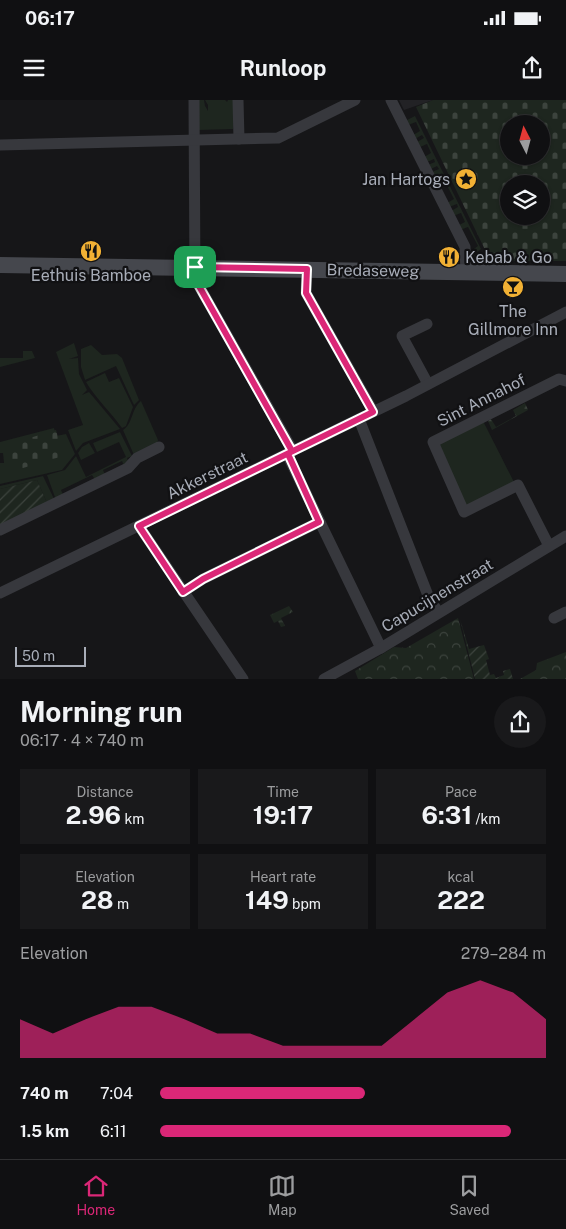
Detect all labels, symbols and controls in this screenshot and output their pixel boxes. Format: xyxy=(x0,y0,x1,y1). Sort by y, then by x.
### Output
text: 06:17 xyxy=(25,7,75,29)
icon: menu xyxy=(20,54,48,82)
icon: share xyxy=(518,54,546,82)
text: Runloop xyxy=(240,55,326,81)
north arrow xyxy=(500,115,550,165)
map controls xyxy=(500,115,550,225)
place icon: Jan Hartogs xyxy=(454,167,478,191)
place label: Jan Hartogs xyxy=(362,170,450,189)
button: layers xyxy=(500,175,550,225)
restaurant icon: Eethuis Bamboe xyxy=(79,239,103,263)
restaurant icon: Kebab & Go xyxy=(437,245,461,269)
pin xyxy=(174,246,216,288)
place label: Kebab & Go xyxy=(465,248,552,267)
icon: arrive xyxy=(181,253,209,281)
street label: Bredaseweg xyxy=(327,260,419,281)
place label: Eethuis Bamboe xyxy=(31,266,151,285)
bar icon: The Gillmore Inn xyxy=(501,275,525,299)
place label: The Gillmore Inn xyxy=(468,302,558,339)
street label: Sint Annahof xyxy=(434,370,529,431)
street label: Akkerstraat xyxy=(164,448,251,503)
street label: Capucijnenstraat xyxy=(378,555,496,636)
scale bar xyxy=(15,644,86,667)
text: 50 m xyxy=(22,648,55,664)
text: Morning run xyxy=(20,695,183,728)
button: share xyxy=(494,696,546,748)
text: 06:17 · 4 × 740 m xyxy=(20,731,144,750)
text: Distance xyxy=(77,784,133,800)
text: Time xyxy=(267,784,299,800)
text: Pace xyxy=(445,784,477,800)
text: 2.96 xyxy=(66,800,121,830)
text: 19:17 xyxy=(253,800,313,830)
text: 6:31 xyxy=(422,800,472,830)
text: km xyxy=(121,811,144,827)
text: /km xyxy=(472,811,500,827)
text: Elevation xyxy=(75,869,135,885)
text: Heart rate xyxy=(250,869,316,885)
text: kcal xyxy=(447,869,475,885)
text: 28 xyxy=(81,885,114,915)
text: 149 xyxy=(245,885,289,915)
text: 222 xyxy=(437,885,485,915)
text: m xyxy=(114,896,129,912)
text: bpm xyxy=(289,896,321,912)
text: Elevation xyxy=(20,944,88,963)
text: 279–284 m xyxy=(461,944,546,963)
text: 740 m xyxy=(20,1084,69,1103)
text: 7:04 xyxy=(100,1084,133,1103)
text: 1.5 km xyxy=(20,1122,69,1141)
text: 6:11 xyxy=(100,1122,127,1141)
tab: Home xyxy=(76,1172,115,1218)
tab: Map xyxy=(268,1172,296,1218)
tab: Saved xyxy=(449,1172,490,1218)

